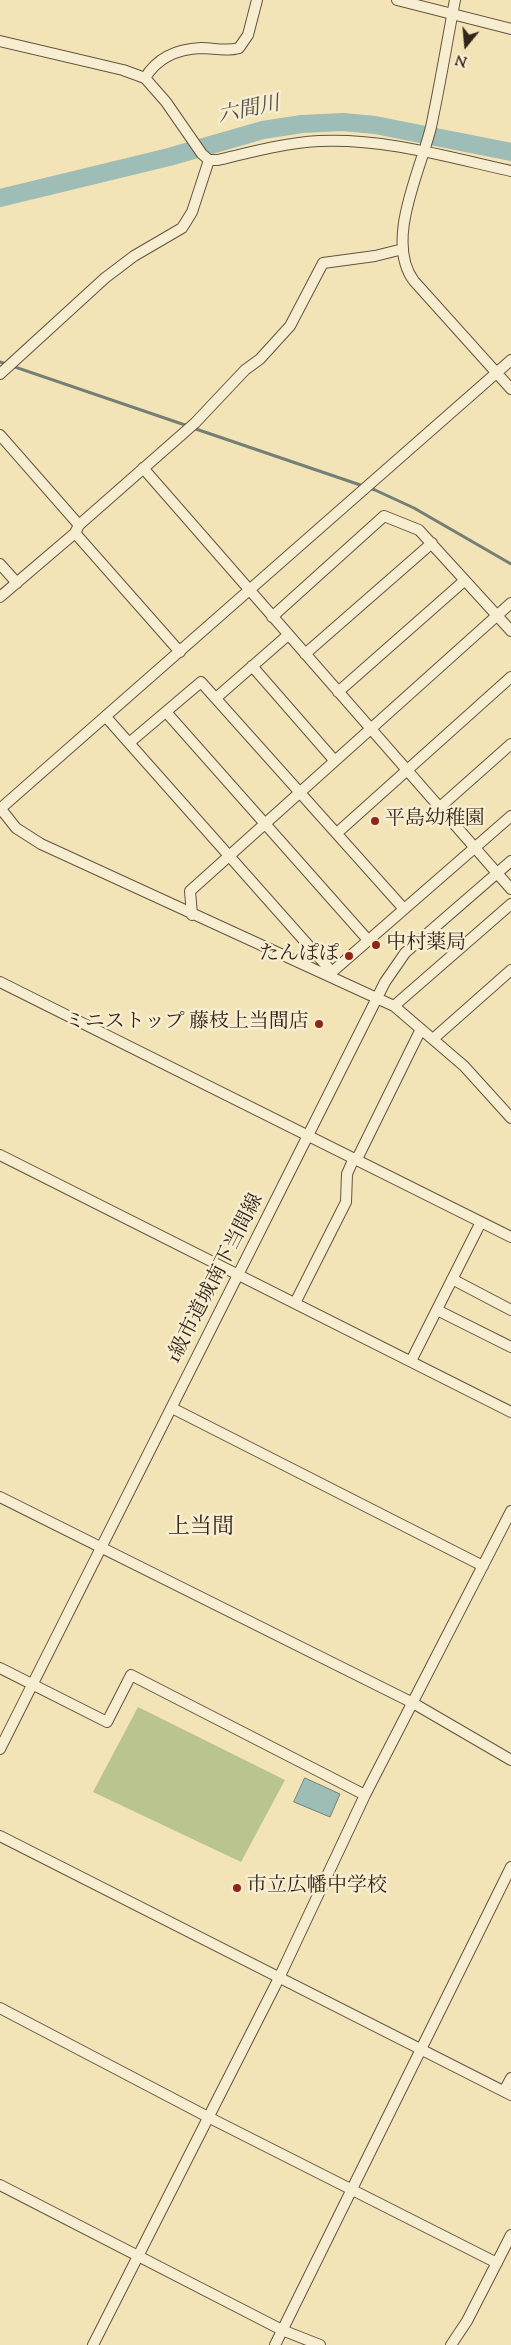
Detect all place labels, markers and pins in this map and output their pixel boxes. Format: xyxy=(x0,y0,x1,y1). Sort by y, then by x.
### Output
place label: 平島幼稚園 xyxy=(385,809,485,833)
marker: 平島幼稚園 xyxy=(369,815,381,827)
place label: 中村薬局 xyxy=(386,933,466,957)
marker: 中村薬局 xyxy=(370,939,382,951)
place label: たんぽぽ xyxy=(259,944,339,968)
marker: たんぽぽ xyxy=(343,950,355,962)
place label: ミニストップ 藤枝上当間店 xyxy=(65,1012,309,1036)
marker: ミニストップ 藤枝上当間店 xyxy=(313,1018,325,1030)
place label: 市立広幡中学校 xyxy=(247,1876,387,1900)
marker: 市立広幡中学校 xyxy=(231,1882,243,1894)

